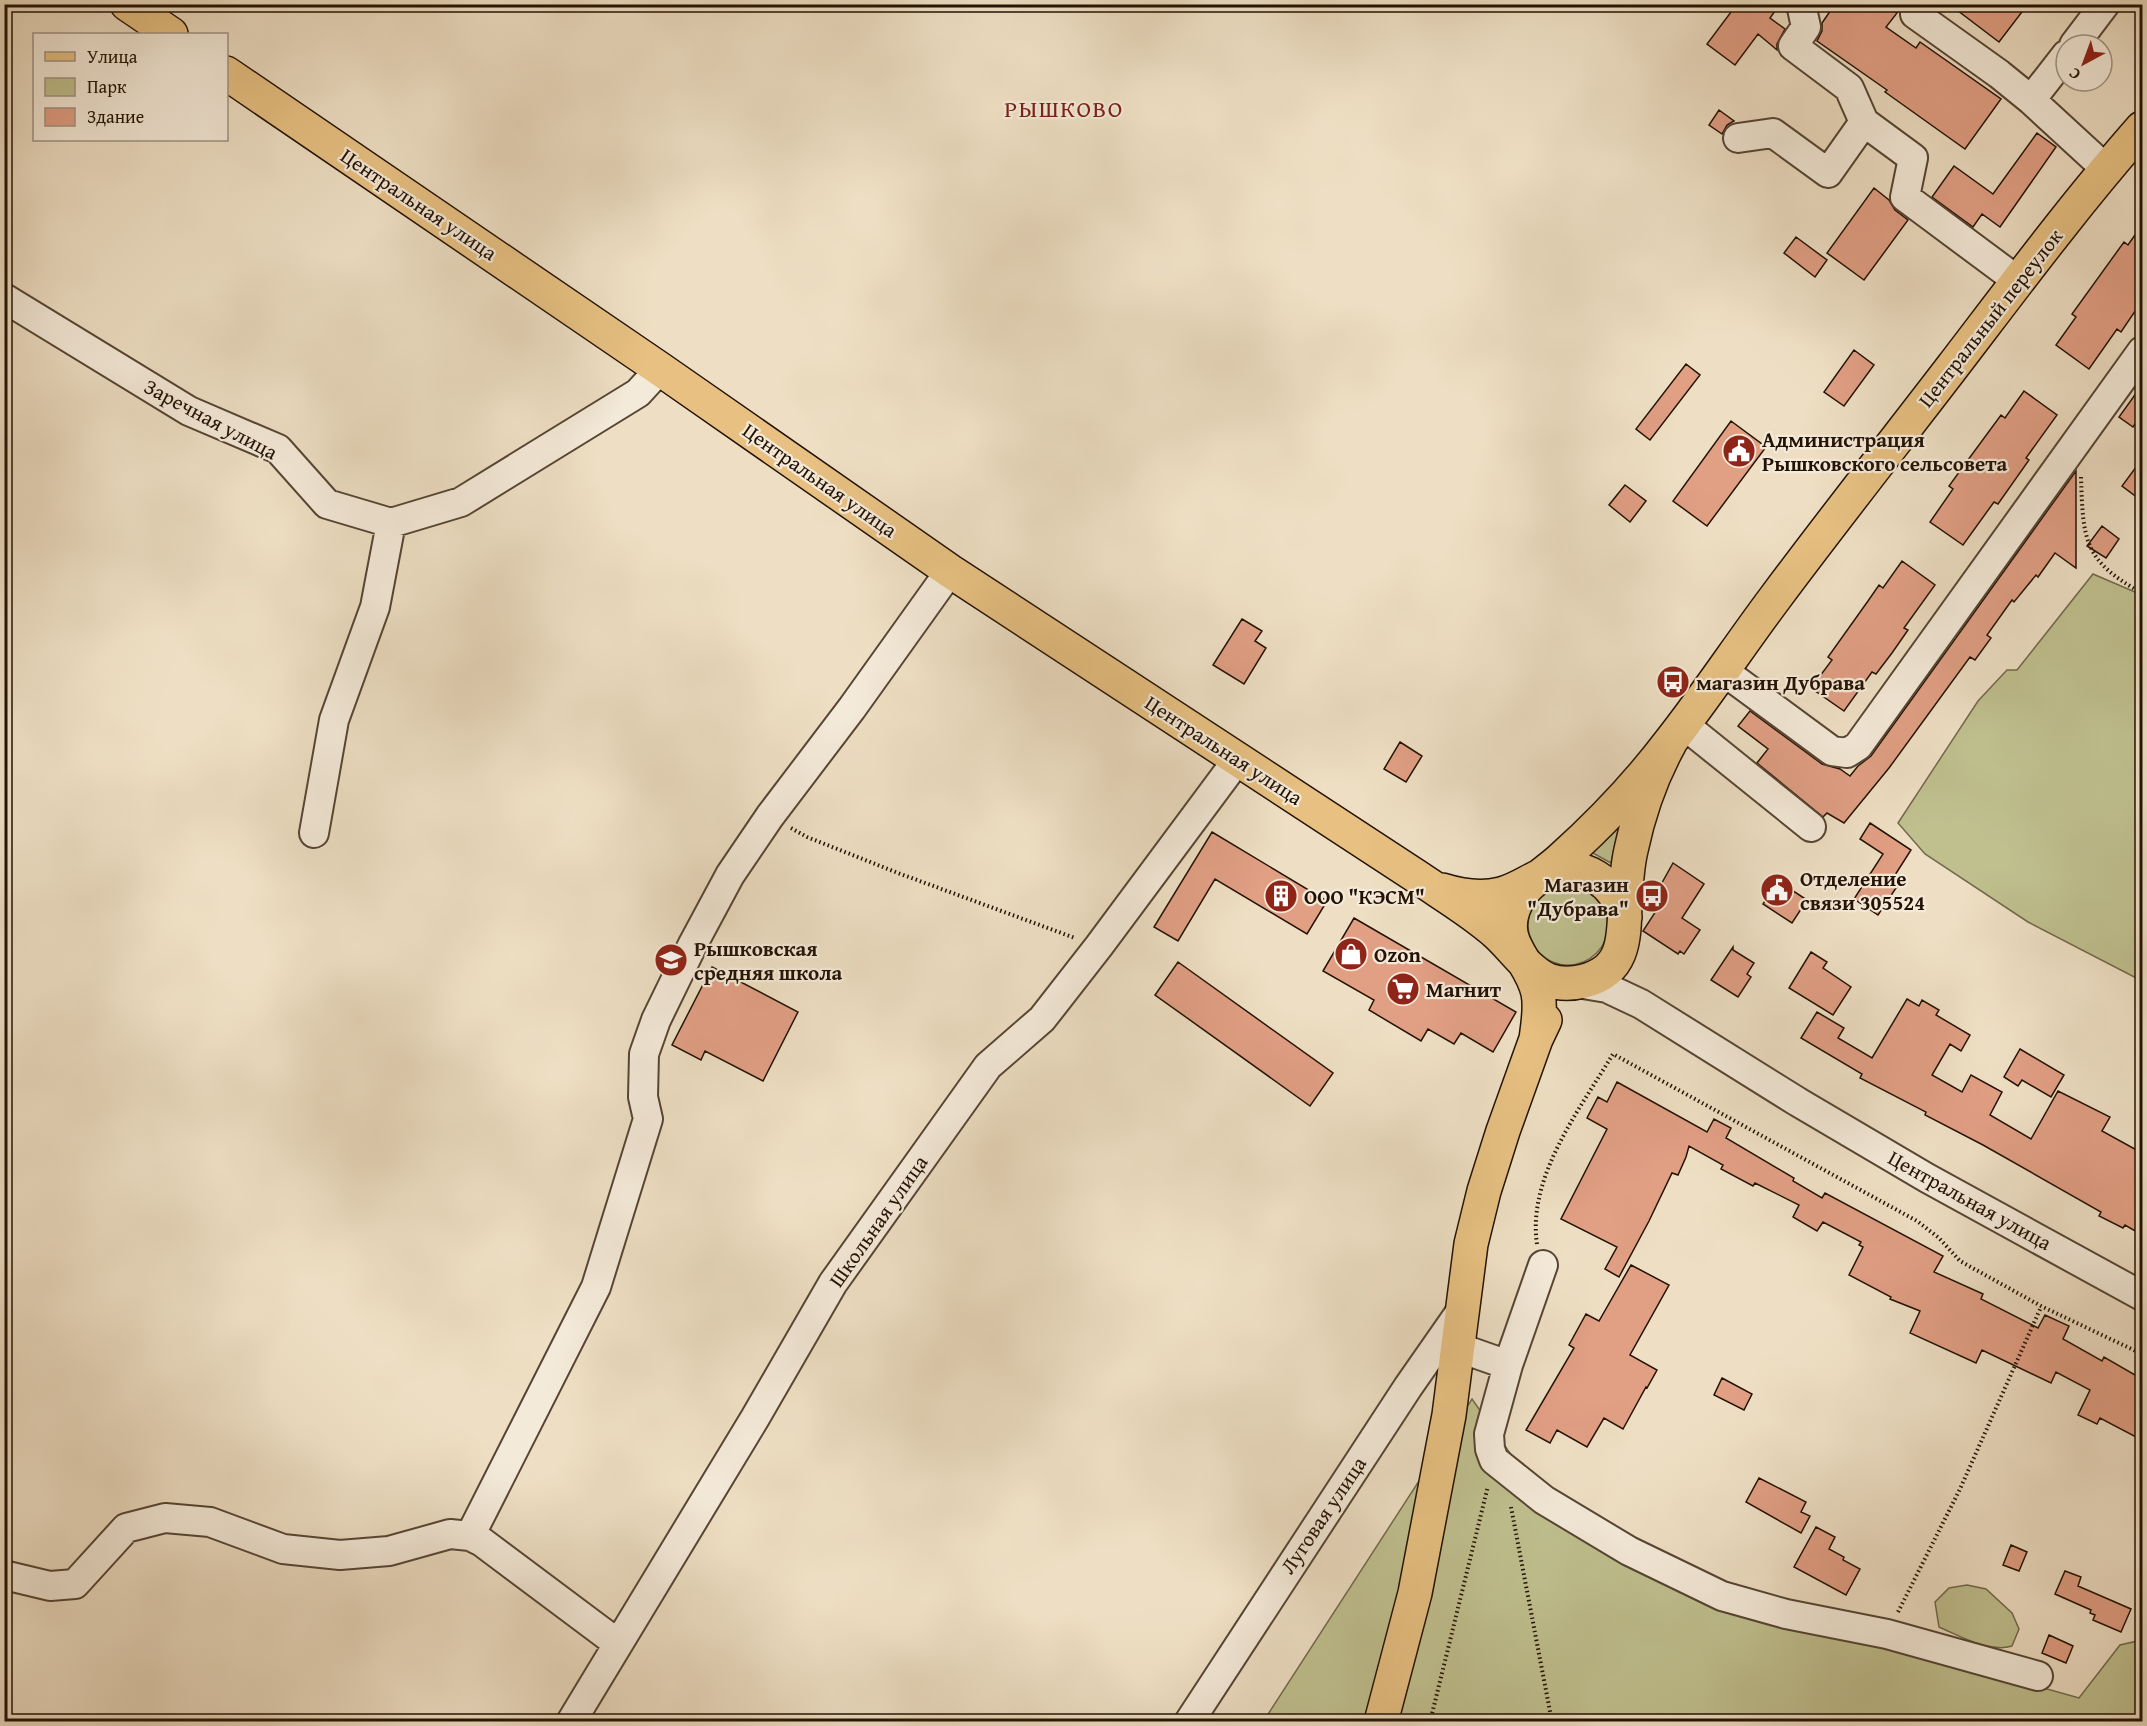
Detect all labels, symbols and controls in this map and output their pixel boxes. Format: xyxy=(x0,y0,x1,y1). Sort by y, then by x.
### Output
legend xyxy=(33,33,228,141)
north arrow xyxy=(2054,33,2114,93)
text: Улица xyxy=(87,43,138,70)
text: С xyxy=(2063,62,2085,86)
text: Парк xyxy=(87,73,127,100)
district label: РЫШКОВО xyxy=(1004,91,1124,126)
text: Здание xyxy=(87,103,144,130)
street label: Центральная улица xyxy=(335,140,503,268)
street label: Центральный переулок xyxy=(1910,222,2070,414)
street label: Заречная улица xyxy=(139,371,283,467)
street label: Центральная улица xyxy=(736,415,904,545)
place label: Администрация Рышковского сельсовета xyxy=(1762,424,2007,479)
public building icon: Администрация Рышковского сельсовета xyxy=(1721,433,1757,469)
bus stop icon: магазин Дубрава xyxy=(1655,664,1691,700)
place label: магазин Дубрава xyxy=(1696,667,1865,698)
street label: Центральная улица xyxy=(1139,687,1309,813)
place label: Отделение связи 305524 xyxy=(1800,863,1925,918)
place label: Магазин "Дубрава" xyxy=(1527,869,1629,924)
public building icon: Отделение связи 305524 xyxy=(1759,872,1795,908)
building icon: ООО "КЭСМ" xyxy=(1263,878,1299,914)
bus stop icon: Магазин "Дубрава" xyxy=(1634,878,1670,914)
place label: ООО "КЭСМ" xyxy=(1304,881,1425,912)
place label: Рышковская средняя школа xyxy=(694,933,842,988)
shop icon: Ozon xyxy=(1333,936,1369,972)
place label: Ozon xyxy=(1374,939,1421,970)
school or university icon: Рышковская средняя школа xyxy=(653,942,689,978)
supermarket icon: Магнит xyxy=(1385,971,1421,1007)
place label: Магнит xyxy=(1426,974,1502,1005)
street label: Центральная улица xyxy=(1883,1142,2057,1258)
street label: Школьная улица xyxy=(821,1149,935,1293)
street label: Луговая улица xyxy=(1272,1450,1374,1580)

